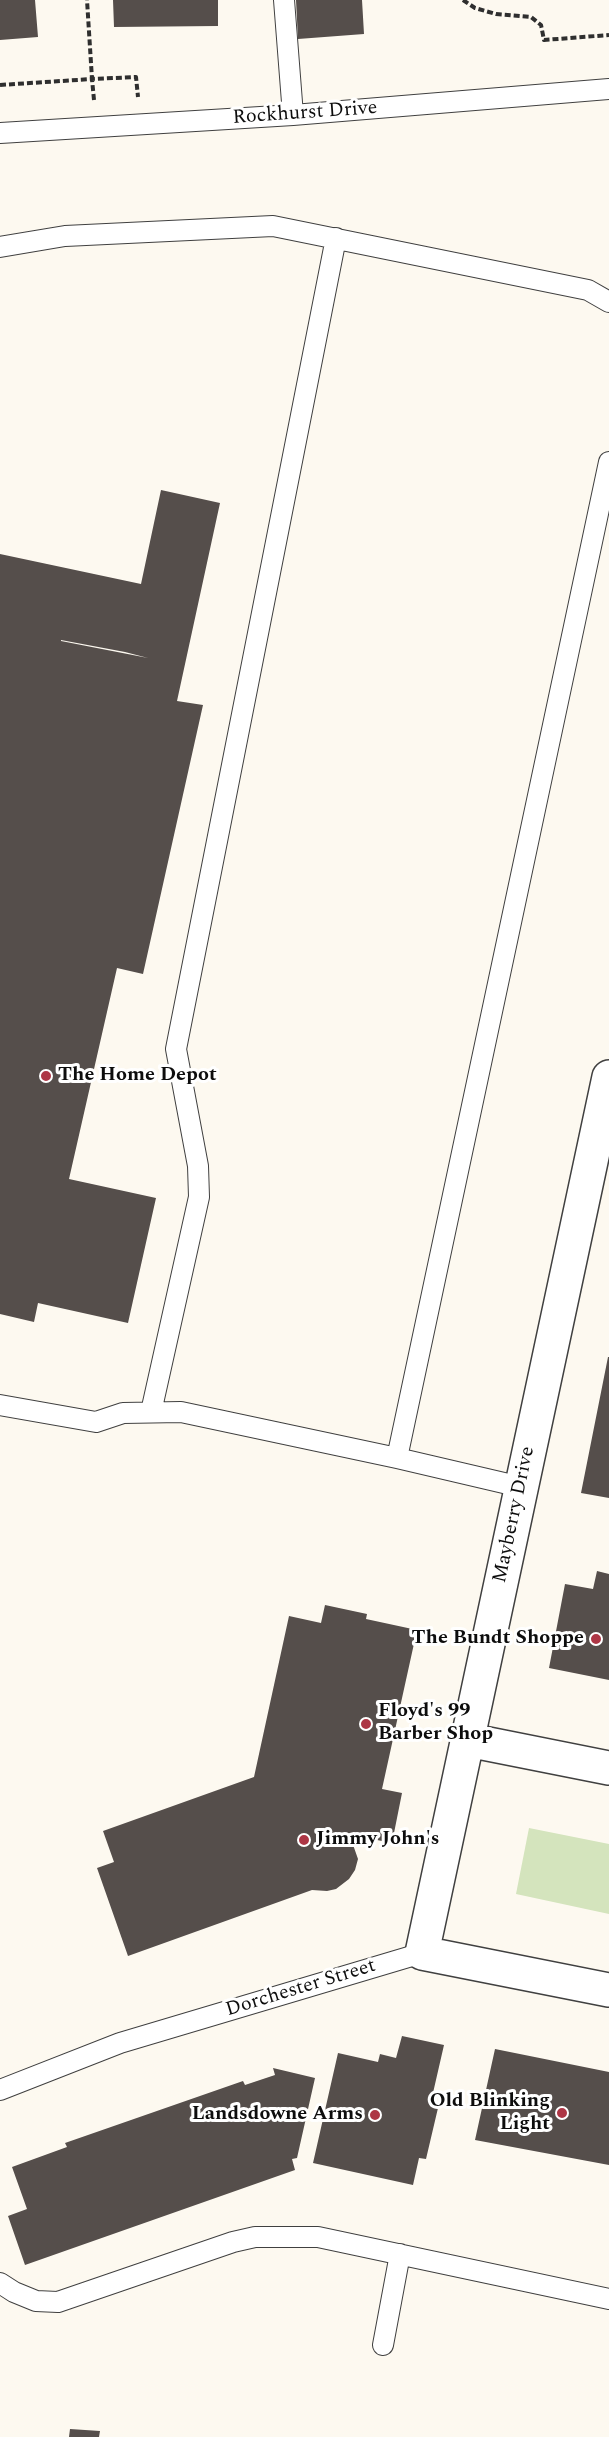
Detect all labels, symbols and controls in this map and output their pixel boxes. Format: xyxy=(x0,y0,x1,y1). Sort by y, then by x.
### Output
street label: Rockhurst Drive xyxy=(232,97,378,131)
place label: The Home Depot xyxy=(58,1064,217,1088)
marker: The Home Depot xyxy=(39,1069,53,1083)
street label: Mayberry Drive xyxy=(489,1445,541,1585)
place label: The Bundt Shoppe xyxy=(412,1627,584,1651)
marker: The Bundt Shoppe xyxy=(589,1632,603,1646)
place label: Floyd's 99 Barber Shop xyxy=(378,1700,493,1747)
marker: Floyd's 99 Barber Shop xyxy=(359,1717,373,1731)
place label: Jimmy John's xyxy=(316,1828,439,1852)
marker: Jimmy John's xyxy=(297,1833,311,1847)
street label: Dorchester Street xyxy=(223,1955,379,2023)
place label: Old Blinking Light xyxy=(430,2090,550,2137)
place label: Landsdowne Arms xyxy=(192,2103,363,2127)
marker: Old Blinking Light xyxy=(555,2106,569,2120)
marker: Landsdowne Arms xyxy=(368,2108,382,2122)

